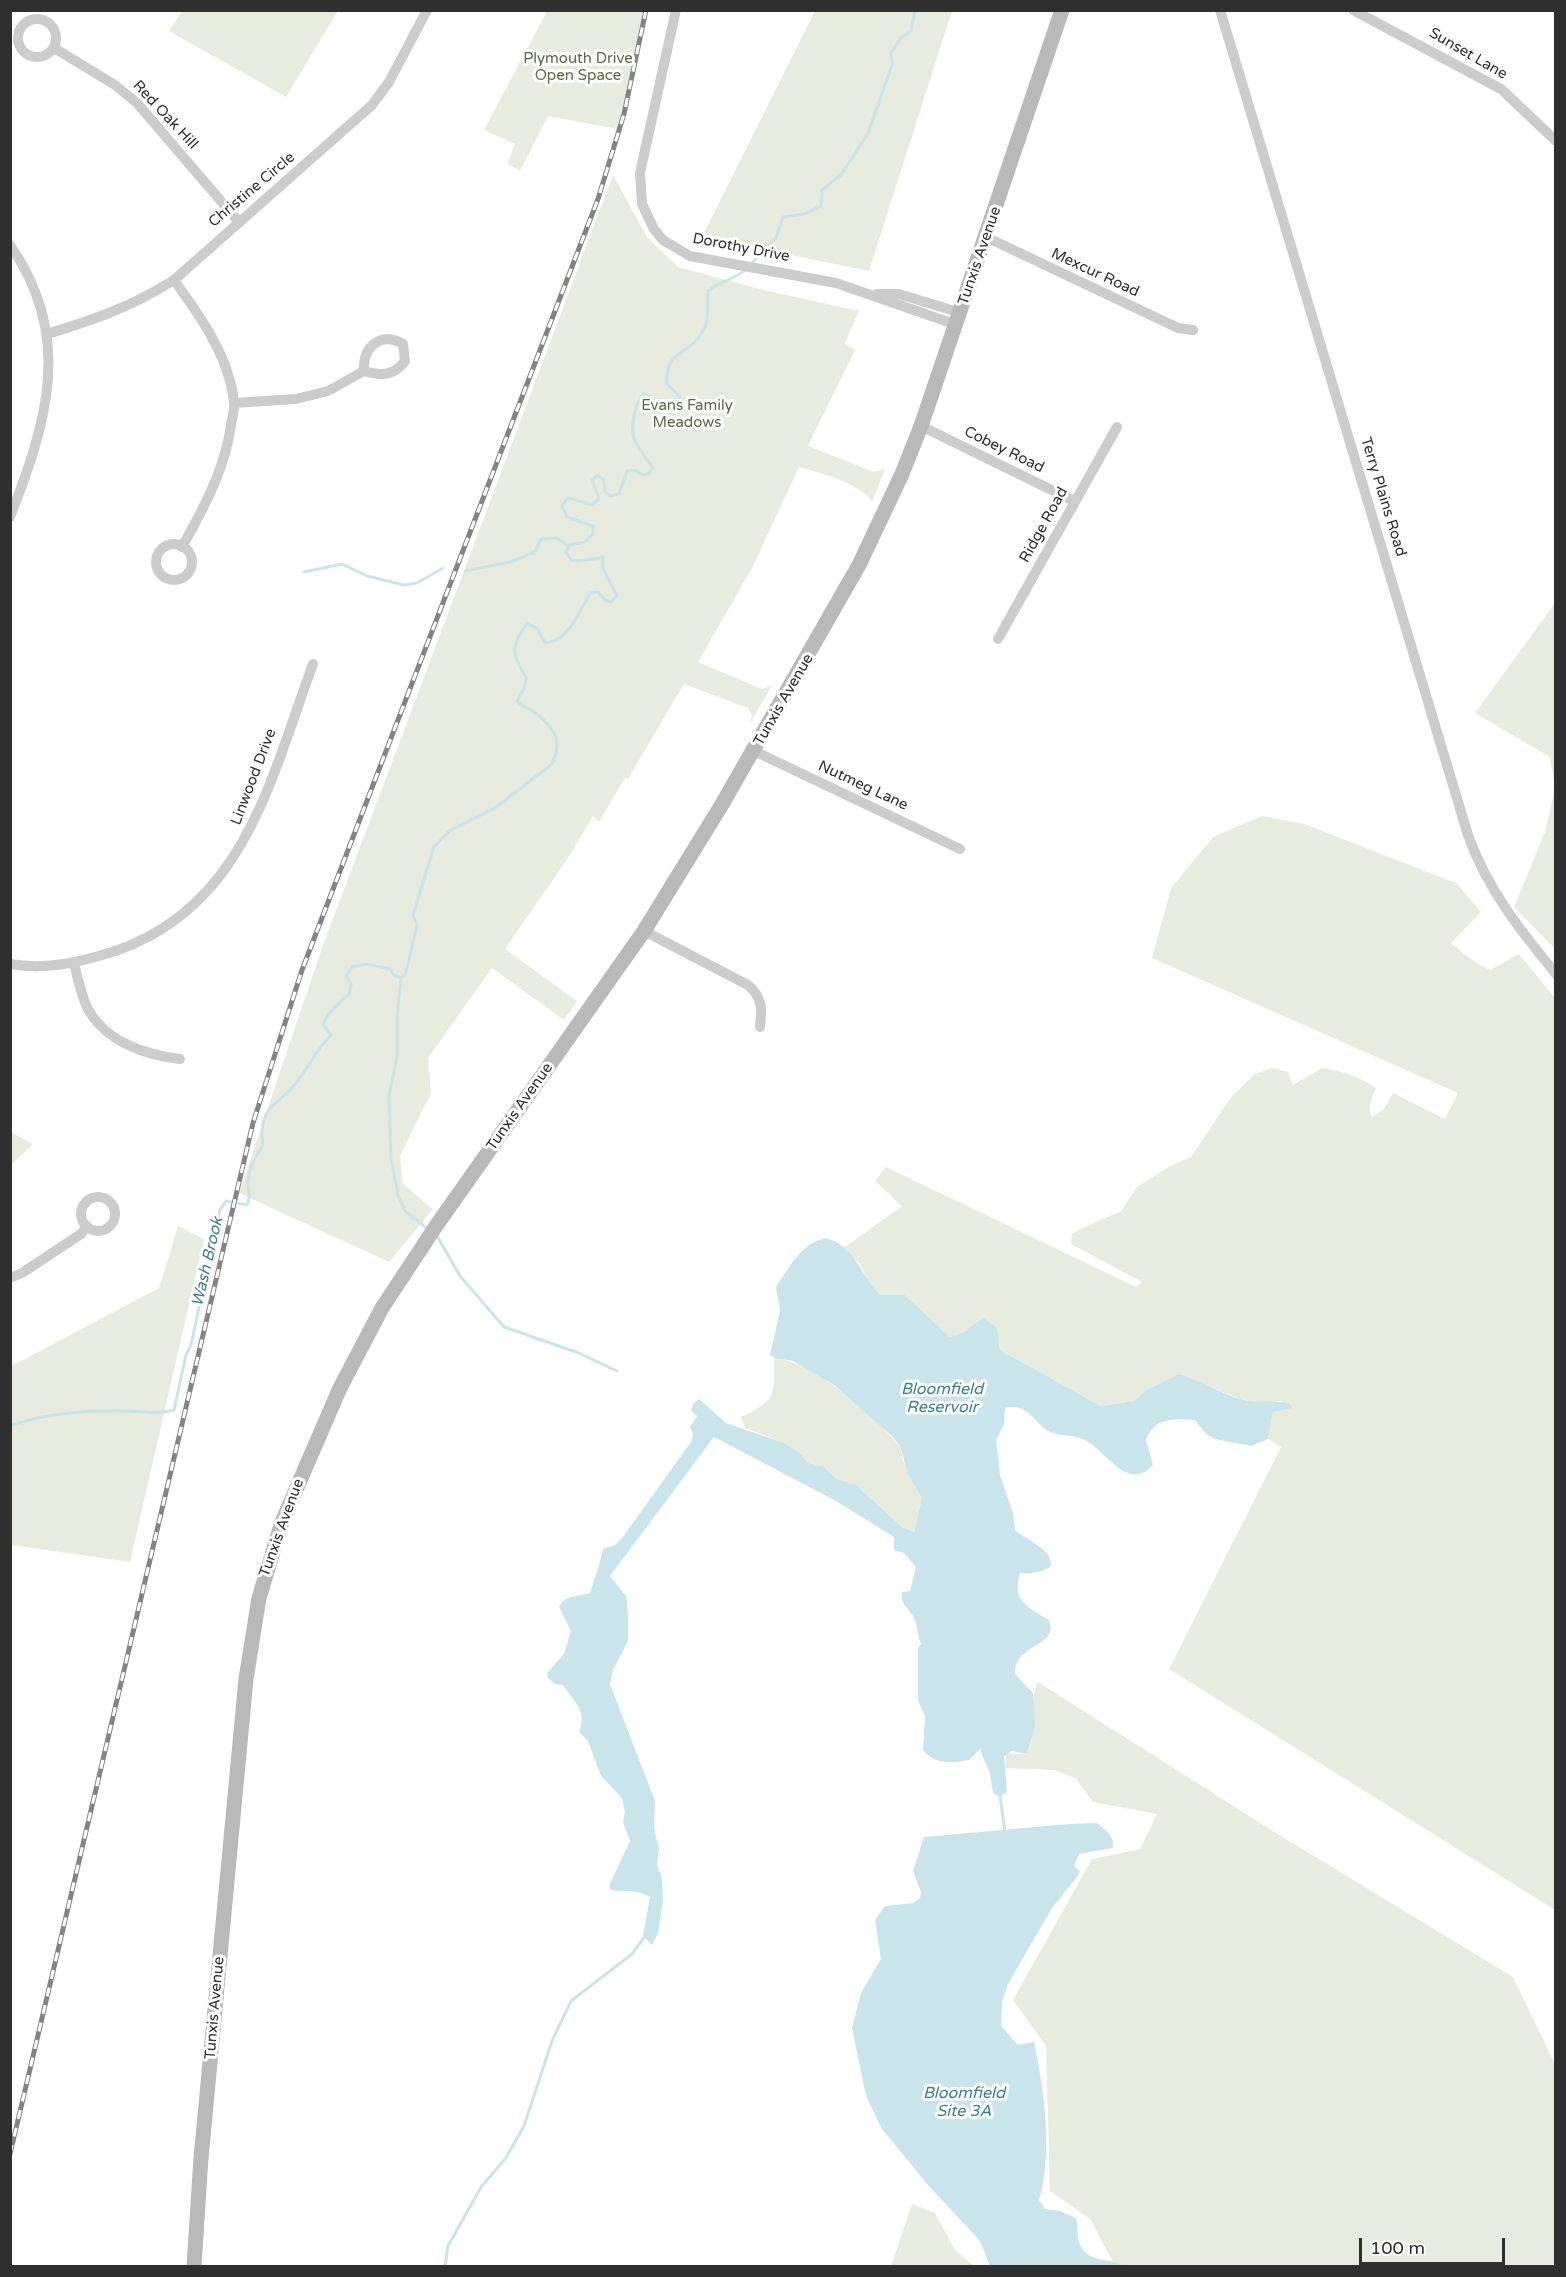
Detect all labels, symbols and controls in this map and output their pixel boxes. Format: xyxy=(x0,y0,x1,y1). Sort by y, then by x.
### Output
street label: Sunset Lane xyxy=(1426,24,1510,84)
park label: Plymouth Drive Open Space xyxy=(523,50,633,85)
street label: Red Oak Hill xyxy=(129,77,201,153)
street label: Christine Circle xyxy=(205,149,299,231)
street label: Tunxis Avenue xyxy=(955,204,1005,308)
street label: Dorothy Drive xyxy=(691,230,791,266)
street label: Mexcur Road xyxy=(1048,245,1142,301)
park label: Evans Family Meadows xyxy=(641,397,733,432)
street label: Cobey Road xyxy=(961,423,1047,477)
street label: Terry Plains Road xyxy=(1356,435,1410,559)
street label: Ridge Road xyxy=(1016,484,1072,566)
street label: Tunxis Avenue xyxy=(750,651,818,749)
street label: Linwood Drive xyxy=(227,726,281,828)
street label: Nutmeg Lane xyxy=(815,757,911,815)
street label: Tunxis Avenue xyxy=(483,1060,557,1154)
water label: Wash Brook xyxy=(188,1215,228,1309)
water label: Bloomfield Reservoir xyxy=(901,1380,983,1418)
street label: Tunxis Avenue xyxy=(256,1476,308,1580)
street label: Tunxis Avenue xyxy=(202,1956,228,2060)
water label: Bloomfield Site 3A xyxy=(923,2084,1005,2122)
scale bar xyxy=(1362,2226,1508,2264)
text: 100 m xyxy=(1370,2237,1425,2259)

